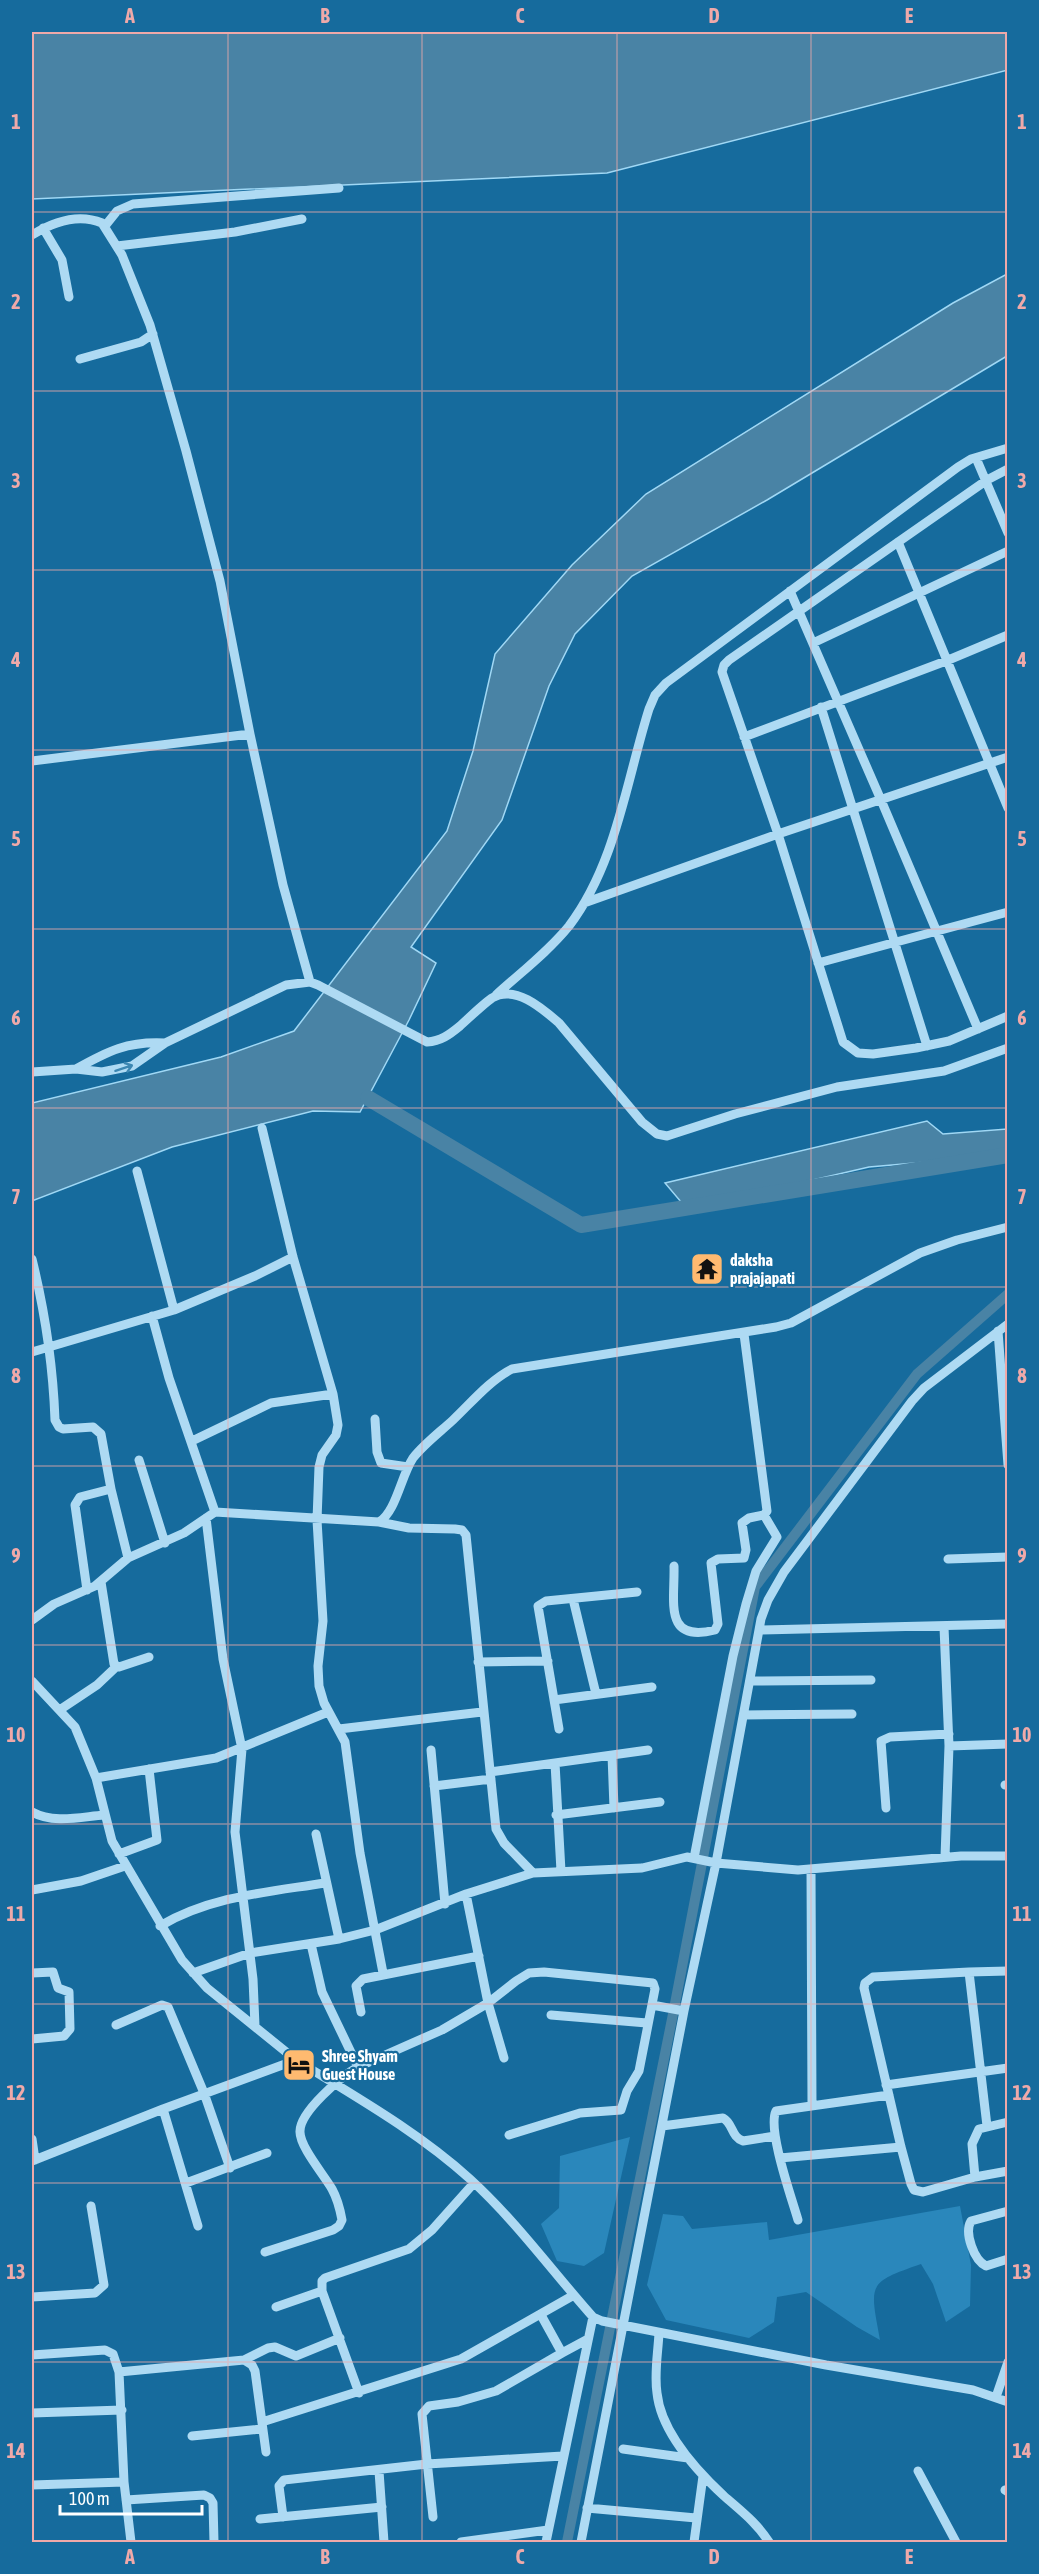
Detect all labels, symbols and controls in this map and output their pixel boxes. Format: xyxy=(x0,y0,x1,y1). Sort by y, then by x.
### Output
text: A xyxy=(124,4,135,27)
text: B xyxy=(320,4,330,27)
text: C xyxy=(516,4,525,27)
text: D xyxy=(708,4,720,27)
text: E xyxy=(905,4,914,27)
text: 1 xyxy=(11,110,21,133)
text: 1 xyxy=(1017,110,1027,133)
text: 2 xyxy=(11,290,21,313)
text: 2 xyxy=(1017,290,1027,313)
text: 3 xyxy=(11,469,21,492)
text: 3 xyxy=(1017,469,1027,492)
text: 4 xyxy=(10,648,21,671)
text: 4 xyxy=(1016,648,1027,671)
text: 5 xyxy=(11,827,21,850)
text: 5 xyxy=(1017,827,1027,850)
text: 6 xyxy=(11,1006,21,1029)
text: 6 xyxy=(1017,1006,1027,1029)
one-way arrow xyxy=(114,1062,133,1073)
text: 7 xyxy=(11,1185,21,1208)
text: 7 xyxy=(1017,1185,1027,1208)
temple icon: daksha prajajapati xyxy=(689,1251,725,1287)
place label: daksha prajajapati xyxy=(730,1251,795,1287)
text: 8 xyxy=(11,1364,21,1387)
text: 8 xyxy=(1017,1364,1027,1387)
text: 9 xyxy=(11,1544,21,1567)
text: 9 xyxy=(1017,1544,1027,1567)
text: 10 xyxy=(7,1723,25,1746)
text: 10 xyxy=(1013,1723,1031,1746)
text: 11 xyxy=(7,1902,25,1925)
text: 11 xyxy=(1013,1902,1031,1925)
hotel icon: Shree Shyam Guest House xyxy=(281,2047,317,2083)
place label: Shree Shyam Guest House xyxy=(322,2047,398,2083)
text: 12 xyxy=(7,2081,25,2104)
text: 12 xyxy=(1013,2081,1031,2104)
text: 13 xyxy=(7,2260,25,2283)
text: 13 xyxy=(1013,2260,1031,2283)
text: 14 xyxy=(7,2439,25,2462)
text: 14 xyxy=(1013,2439,1031,2462)
scale bar xyxy=(60,2478,202,2516)
text: 100 m xyxy=(69,2488,110,2509)
text: A xyxy=(124,2545,135,2568)
text: B xyxy=(320,2545,330,2568)
text: C xyxy=(516,2545,525,2568)
text: D xyxy=(708,2545,720,2568)
text: E xyxy=(905,2545,914,2568)

